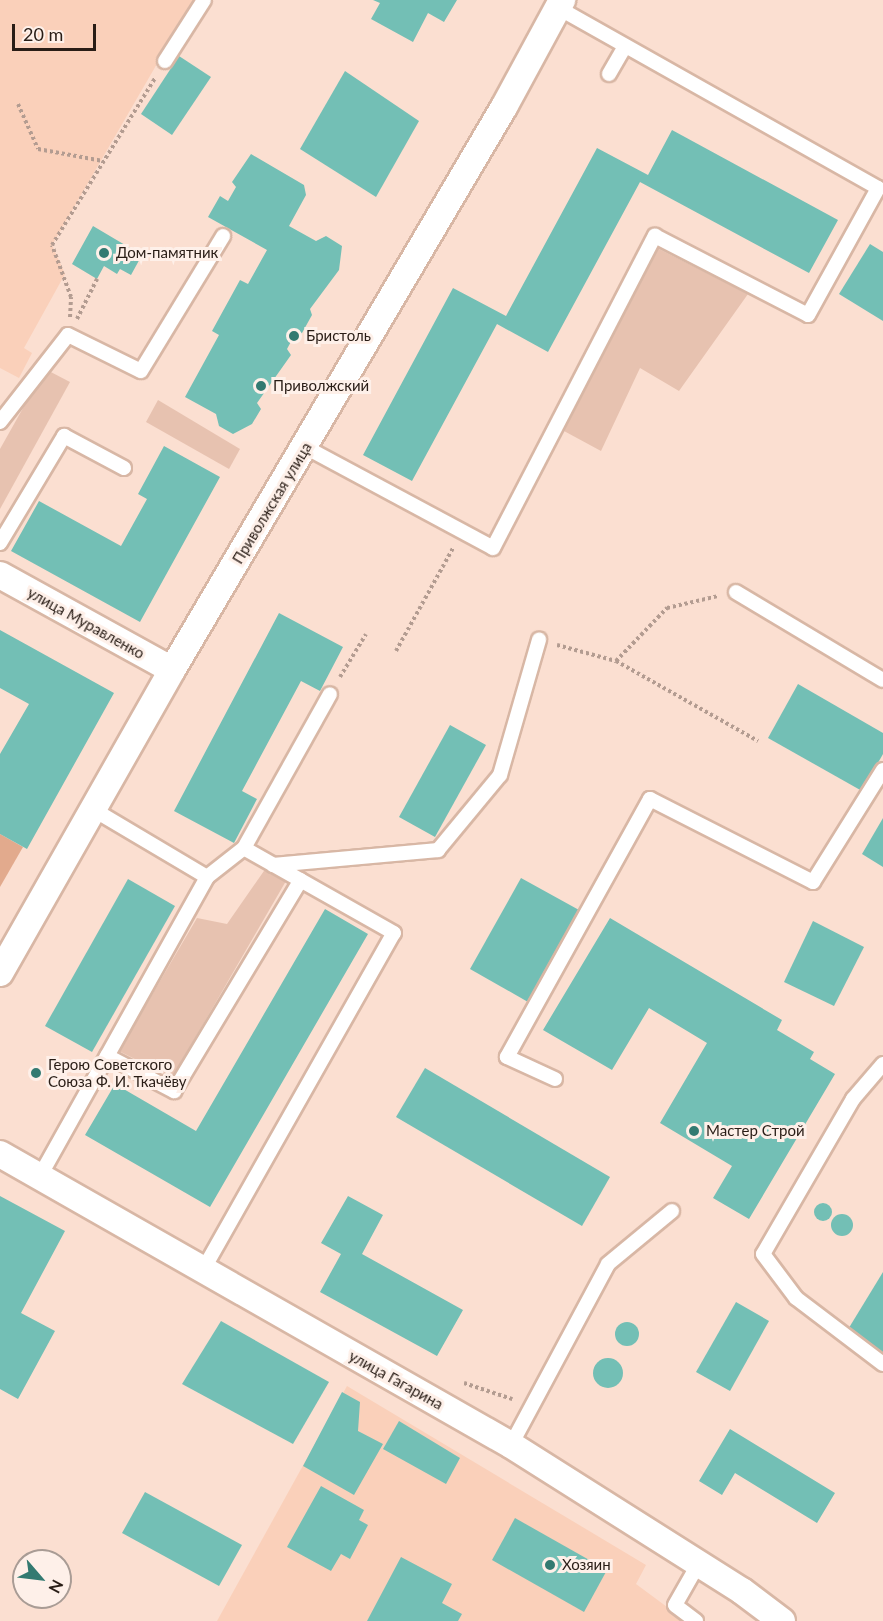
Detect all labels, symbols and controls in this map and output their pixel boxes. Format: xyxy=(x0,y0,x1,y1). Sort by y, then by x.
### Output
scale bar xyxy=(15,12,99,50)
text: 20 m xyxy=(23,23,63,45)
place label: Дом-памятник xyxy=(116,244,218,262)
marker: Дом-памятник xyxy=(97,246,111,260)
place label: Бристоль xyxy=(306,327,371,345)
marker: Бристоль xyxy=(287,329,301,343)
place label: Приволжский xyxy=(273,377,369,395)
marker: Приволжский xyxy=(254,379,268,393)
street label: Приволжская улица xyxy=(229,439,315,567)
street label: улица Муравленко xyxy=(24,583,148,663)
place label: Герою Советского Союза Ф. И. Ткачёву xyxy=(48,1055,187,1090)
marker: Герою Советского Союза Ф. И. Ткачёву xyxy=(29,1066,43,1080)
place label: Мастер Строй xyxy=(706,1122,805,1140)
marker: Мастер Строй xyxy=(687,1124,701,1138)
street label: улица Гагарина xyxy=(346,1347,446,1413)
north arrow xyxy=(12,1549,72,1609)
place label: Хозяин xyxy=(562,1556,611,1574)
marker: Хозяин xyxy=(543,1558,557,1572)
text: N xyxy=(45,1577,68,1597)

